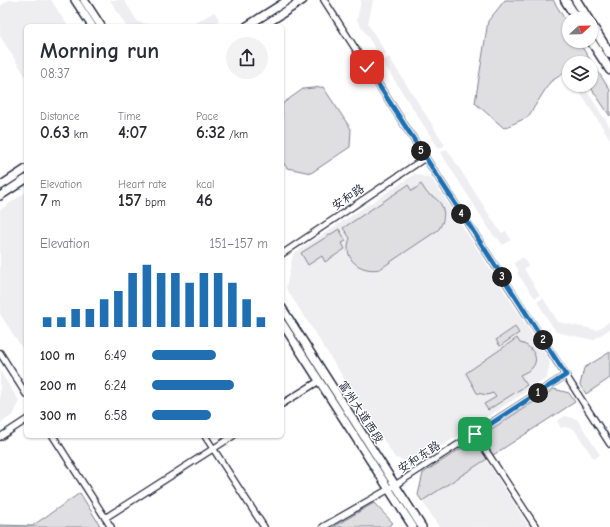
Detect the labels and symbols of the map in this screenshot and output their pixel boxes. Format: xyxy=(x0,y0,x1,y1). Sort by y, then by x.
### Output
north arrow xyxy=(562,12,598,48)
pin xyxy=(350,50,384,84)
pin: 5 xyxy=(411,141,431,161)
street label: 安和路 xyxy=(329,181,367,213)
pin: 4 xyxy=(451,204,471,224)
pin: 3 xyxy=(492,267,512,287)
pin: 2 xyxy=(533,330,553,350)
street label: 富州大道西段 xyxy=(336,378,386,446)
pin: 1 xyxy=(528,383,548,403)
pin xyxy=(458,417,492,451)
street label: 安和东路 xyxy=(395,438,443,476)

